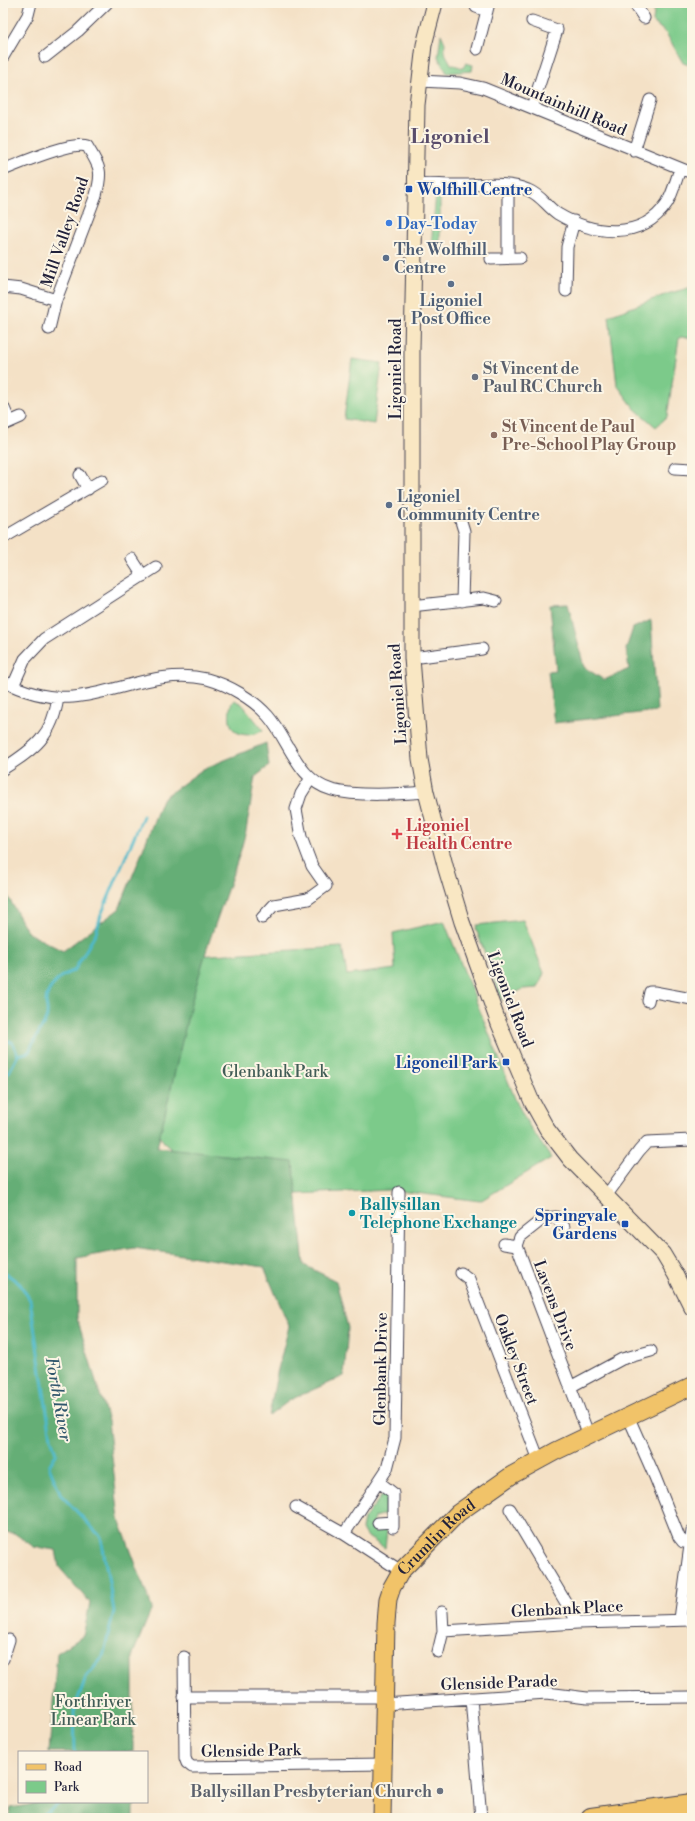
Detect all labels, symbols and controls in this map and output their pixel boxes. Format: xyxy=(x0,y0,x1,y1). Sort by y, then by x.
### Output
street label: Mountainhill Road xyxy=(497,69,630,141)
district label: Ligoniel xyxy=(410,125,490,150)
street label: Mill Valley Road xyxy=(37,174,93,290)
place label: Wolfhill Centre xyxy=(416,180,533,200)
marker: Wolfhill Centre xyxy=(404,184,414,194)
place label: Day-Today xyxy=(397,214,478,234)
marker: Day-Today xyxy=(384,218,394,228)
place label: The Wolfhill Centre xyxy=(394,240,488,278)
marker: The Wolfhill Centre xyxy=(381,253,391,263)
marker: Ligoniel Post Office xyxy=(446,279,456,289)
place label: Ligoniel Post Office xyxy=(411,291,491,329)
street label: Ligoniel Road xyxy=(386,318,406,420)
place label: St Vincent de Paul RC Church xyxy=(483,359,603,397)
marker: St Vincent de Paul RC Church xyxy=(470,372,480,382)
place label: St Vincent de Paul Pre-School Play Group xyxy=(502,417,676,455)
marker: St Vincent de Paul Pre-School Play Group xyxy=(489,430,499,440)
place label: Ligoniel Community Centre xyxy=(397,487,540,525)
marker: Ligoniel Community Centre xyxy=(384,500,394,510)
street label: Ligoniel Road xyxy=(384,643,412,745)
place label: Ligoniel Health Centre xyxy=(406,816,513,854)
marker: Ligoniel Health Centre xyxy=(391,828,403,840)
street label: Ligoniel Road xyxy=(483,949,538,1050)
place label: Ligoneil Park xyxy=(395,1053,499,1073)
marker: Ligoneil Park xyxy=(501,1057,511,1067)
park label: Glenbank Park xyxy=(222,1062,330,1082)
place label: Ballysillan Telephone Exchange xyxy=(360,1195,518,1233)
place label: Springvale Gardens xyxy=(535,1206,617,1244)
marker: Ballysillan Telephone Exchange xyxy=(347,1208,357,1218)
marker: Springvale Gardens xyxy=(620,1219,630,1229)
street label: Lavens Drive xyxy=(529,1257,581,1353)
street label: Oakley Street xyxy=(489,1311,543,1408)
street label: Glenbank Drive xyxy=(370,1312,392,1426)
water label: Forth River xyxy=(40,1355,76,1444)
street label: Crumlin Road xyxy=(393,1495,479,1580)
street label: Glenbank Place xyxy=(510,1596,624,1622)
street label: Glenside Parade xyxy=(440,1671,558,1695)
park label: Forthriver Linear Park xyxy=(50,1692,137,1730)
street label: Glenside Park xyxy=(201,1740,303,1762)
legend xyxy=(18,1751,148,1803)
text: Road xyxy=(54,1760,82,1775)
text: Park xyxy=(54,1780,80,1795)
place label: Ballysillan Presbyterian Church xyxy=(190,1782,432,1802)
marker: Ballysillan Presbyterian Church xyxy=(435,1786,445,1796)

